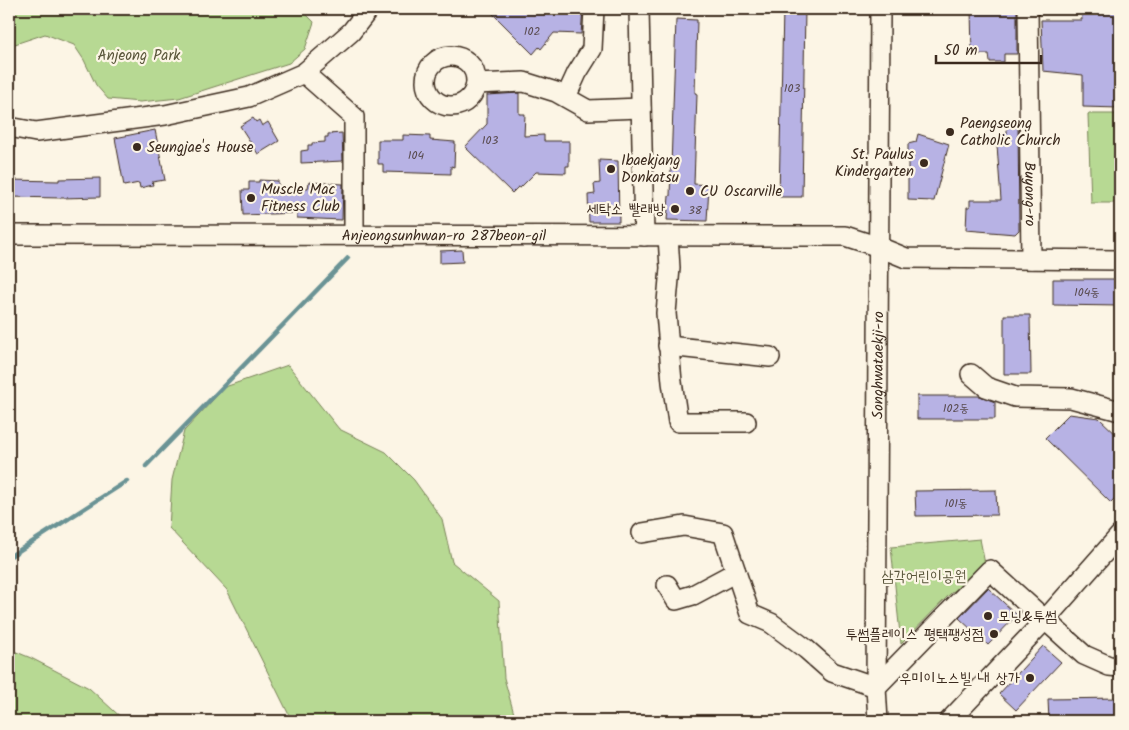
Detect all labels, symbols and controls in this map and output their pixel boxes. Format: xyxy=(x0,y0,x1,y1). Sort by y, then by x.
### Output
house number: 102 xyxy=(524,22,540,41)
scale bar xyxy=(936,32,1042,64)
text: 50 m xyxy=(944,39,978,63)
park label: Anjeong Park xyxy=(98,44,181,68)
house number: 103 xyxy=(784,79,800,98)
place label: Paengseong Catholic Church xyxy=(960,112,1061,153)
marker: Paengseong Catholic Church xyxy=(944,126,956,138)
house number: 103 xyxy=(482,131,498,150)
place label: Seungjae's House xyxy=(147,136,254,160)
marker: Seungjae's House xyxy=(131,141,143,153)
place label: St. Paulus Kindergarten xyxy=(835,143,915,184)
house number: 104 xyxy=(408,146,425,165)
place label: Ibaekjang Donkatsu xyxy=(621,149,680,190)
marker: St. Paulus Kindergarten xyxy=(918,157,930,169)
street label: Buyong-ro xyxy=(1017,162,1042,227)
marker: Ibaekjang Donkatsu xyxy=(605,163,617,175)
place label: Muscle Mac Fitness Club xyxy=(261,178,340,219)
place label: CU Oscarville xyxy=(700,180,782,204)
marker: CU Oscarville xyxy=(684,185,696,197)
marker: Muscle Mac Fitness Club xyxy=(245,192,257,204)
place label: 세탁소 빨래방 xyxy=(587,198,666,222)
house number: 38 xyxy=(688,201,703,220)
marker: 세탁소 빨래방 xyxy=(669,203,681,215)
street label: Anjeongsunhwan-ro 287beon-gil xyxy=(342,224,547,249)
house number: 104동 xyxy=(1074,283,1100,302)
street label: Songhwataekji-ro xyxy=(867,311,891,419)
house number: 102동 xyxy=(943,399,969,418)
house number: 101동 xyxy=(944,494,968,513)
park label: 삼각어린이공원 xyxy=(882,565,966,589)
place label: 모닝&투썸 xyxy=(998,605,1057,629)
marker: 모닝&투썸 xyxy=(982,610,994,622)
place label: 투썸플레이스 평택팽성점 xyxy=(845,623,984,647)
marker: 투썸플레이스 평택팽성점 xyxy=(988,628,1000,640)
place label: 우미이노스빌 내 상가 xyxy=(899,667,1020,691)
marker: 우미이노스빌 내 상가 xyxy=(1024,672,1036,684)

